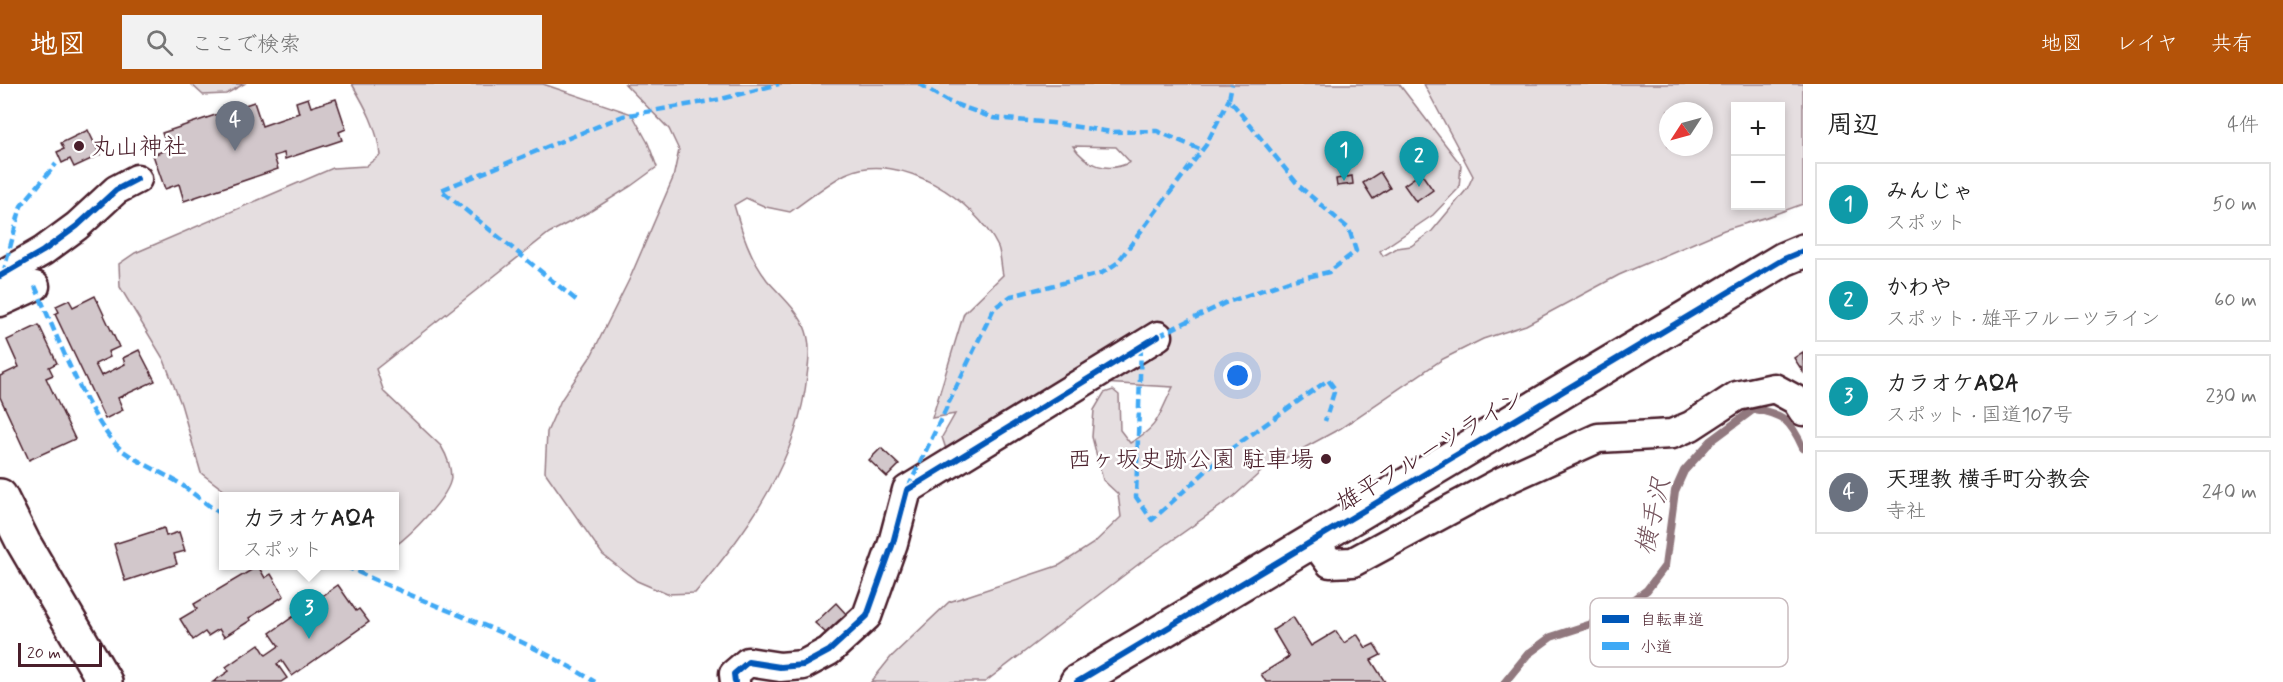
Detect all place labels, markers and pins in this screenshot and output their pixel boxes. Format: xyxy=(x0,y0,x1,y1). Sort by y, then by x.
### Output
pin: 4 xyxy=(216,101,254,151)
place label: 丸山神社 xyxy=(91,132,187,163)
pin: 1 xyxy=(1324,132,1364,181)
pin: 2 xyxy=(1400,138,1438,187)
marker: 丸山神社 xyxy=(72,139,86,153)
place label: 西ヶ坂史跡公園 駐車場 xyxy=(1068,445,1314,476)
marker: 西ヶ坂史跡公園 駐車場 xyxy=(1319,452,1333,466)
pin: 3 xyxy=(290,590,328,639)

